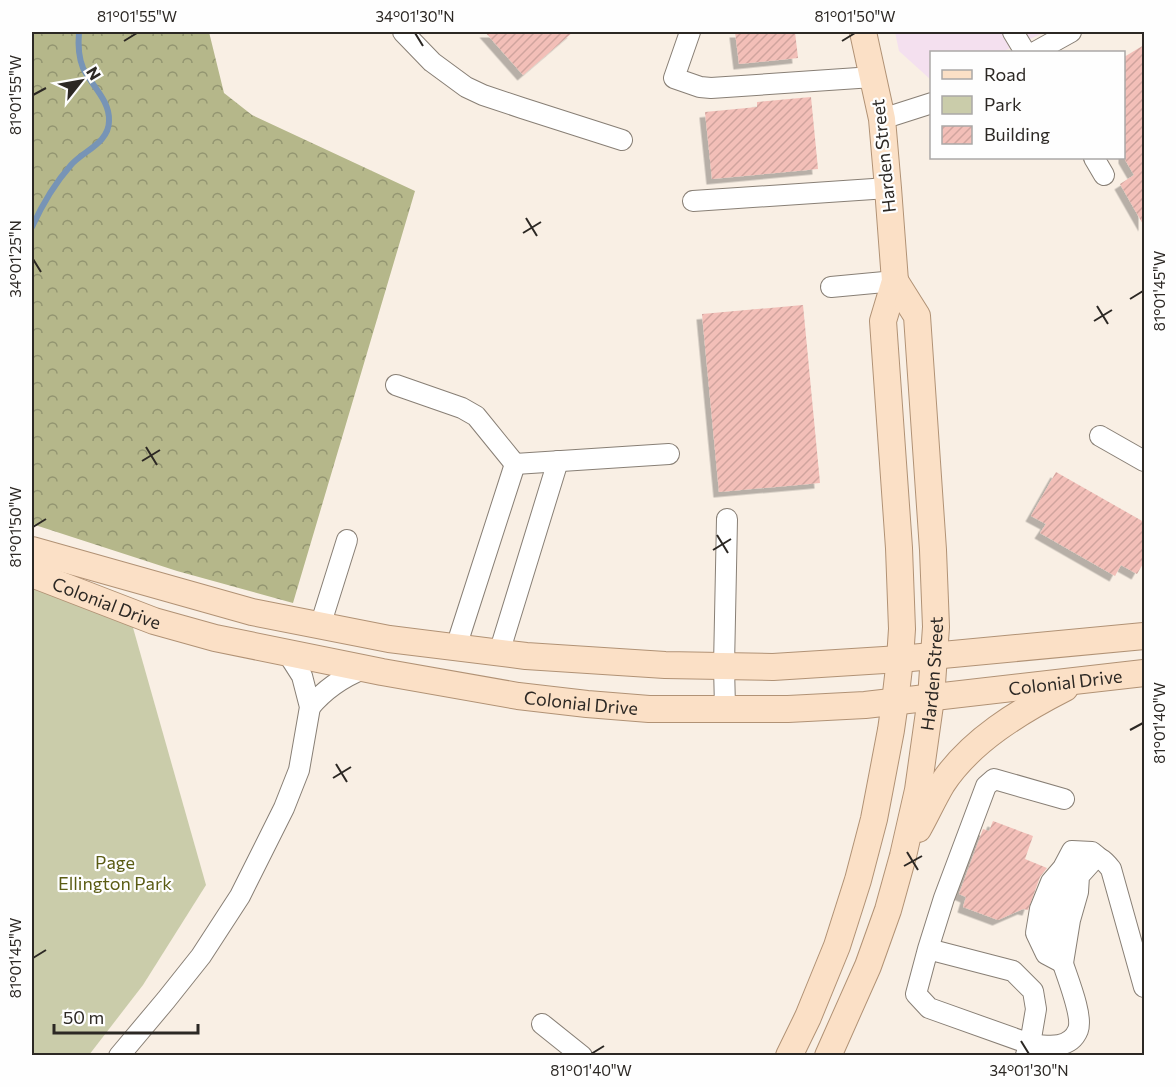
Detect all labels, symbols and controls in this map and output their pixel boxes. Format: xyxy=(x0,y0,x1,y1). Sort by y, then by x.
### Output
text: 81°01'55"W xyxy=(97,7,177,25)
text: 34°01'30"N xyxy=(375,7,455,25)
text: 81°01'50"W xyxy=(814,7,896,25)
north arrow xyxy=(51,51,111,111)
legend xyxy=(930,51,1125,159)
text: 81°01'55"W xyxy=(6,55,24,135)
text: N xyxy=(83,63,106,83)
text: Road xyxy=(984,63,1026,85)
text: Park xyxy=(984,93,1022,115)
street label: Harden Street xyxy=(866,98,900,214)
text: Building xyxy=(984,123,1050,145)
text: 34°01'25"N xyxy=(6,220,24,298)
text: 81°01'45"W xyxy=(1150,251,1168,331)
text: 81°01'50"W xyxy=(6,486,24,568)
street label: Colonial Drive xyxy=(49,572,163,633)
street label: Harden Street xyxy=(916,616,947,732)
street label: Colonial Drive xyxy=(1007,665,1123,699)
text: 81°01'40"W xyxy=(1150,682,1168,764)
street label: Colonial Drive xyxy=(523,686,639,719)
park label: Page Ellington Park xyxy=(58,851,172,894)
text: 81°01'45"W xyxy=(6,918,24,998)
scale bar xyxy=(54,997,198,1035)
text: 50 m xyxy=(63,1006,104,1028)
text: 81°01'40"W xyxy=(550,1061,632,1079)
text: 34°01'30"N xyxy=(989,1061,1069,1079)

